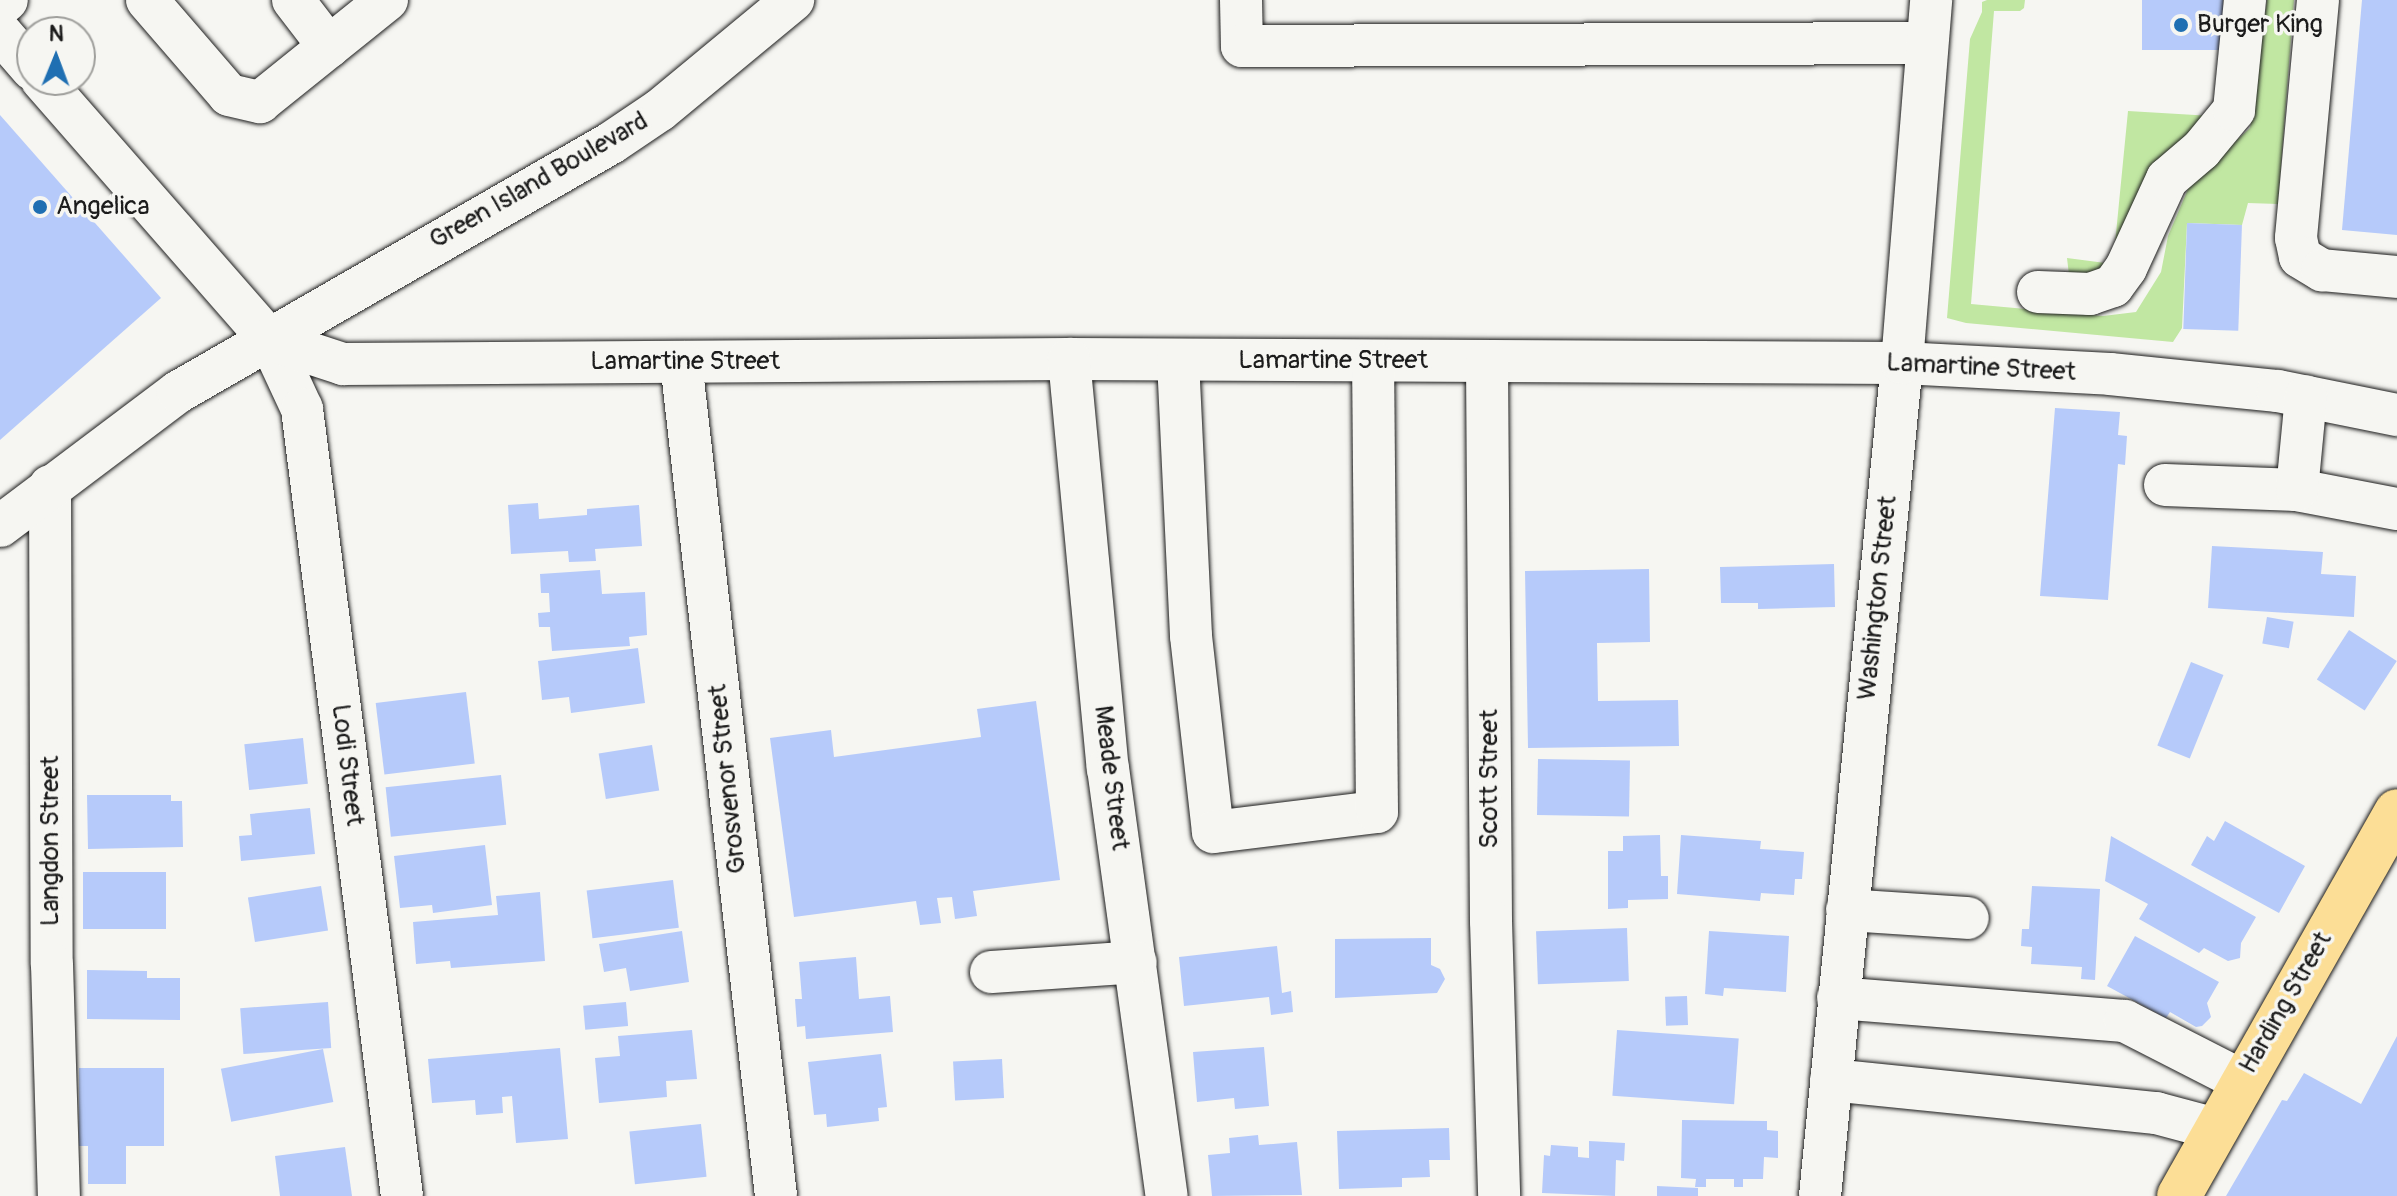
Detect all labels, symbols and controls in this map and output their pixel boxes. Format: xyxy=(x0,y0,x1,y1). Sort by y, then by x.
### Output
place label: Burger King xyxy=(2197,9,2323,41)
north arrow xyxy=(16,16,96,96)
marker: Burger King xyxy=(2172,16,2190,34)
text: N xyxy=(49,20,64,48)
street label: Green Island Boulevard xyxy=(424,106,654,256)
place label: Angelica xyxy=(56,191,150,223)
marker: Angelica xyxy=(31,198,49,216)
street label: Lamartine Street xyxy=(1238,345,1428,377)
street label: Lamartine Street xyxy=(590,346,780,378)
street label: Lamartine Street xyxy=(1885,347,2077,389)
street label: Washington Street xyxy=(1852,494,1904,702)
street label: Grosvenor Street xyxy=(703,683,753,875)
street label: Lodi Street xyxy=(324,702,370,828)
street label: Meade Street xyxy=(1087,704,1135,852)
street label: Scott Street xyxy=(1474,709,1506,849)
street label: Langdon Street xyxy=(35,756,67,926)
street label: Harding Street xyxy=(2233,927,2339,1079)

